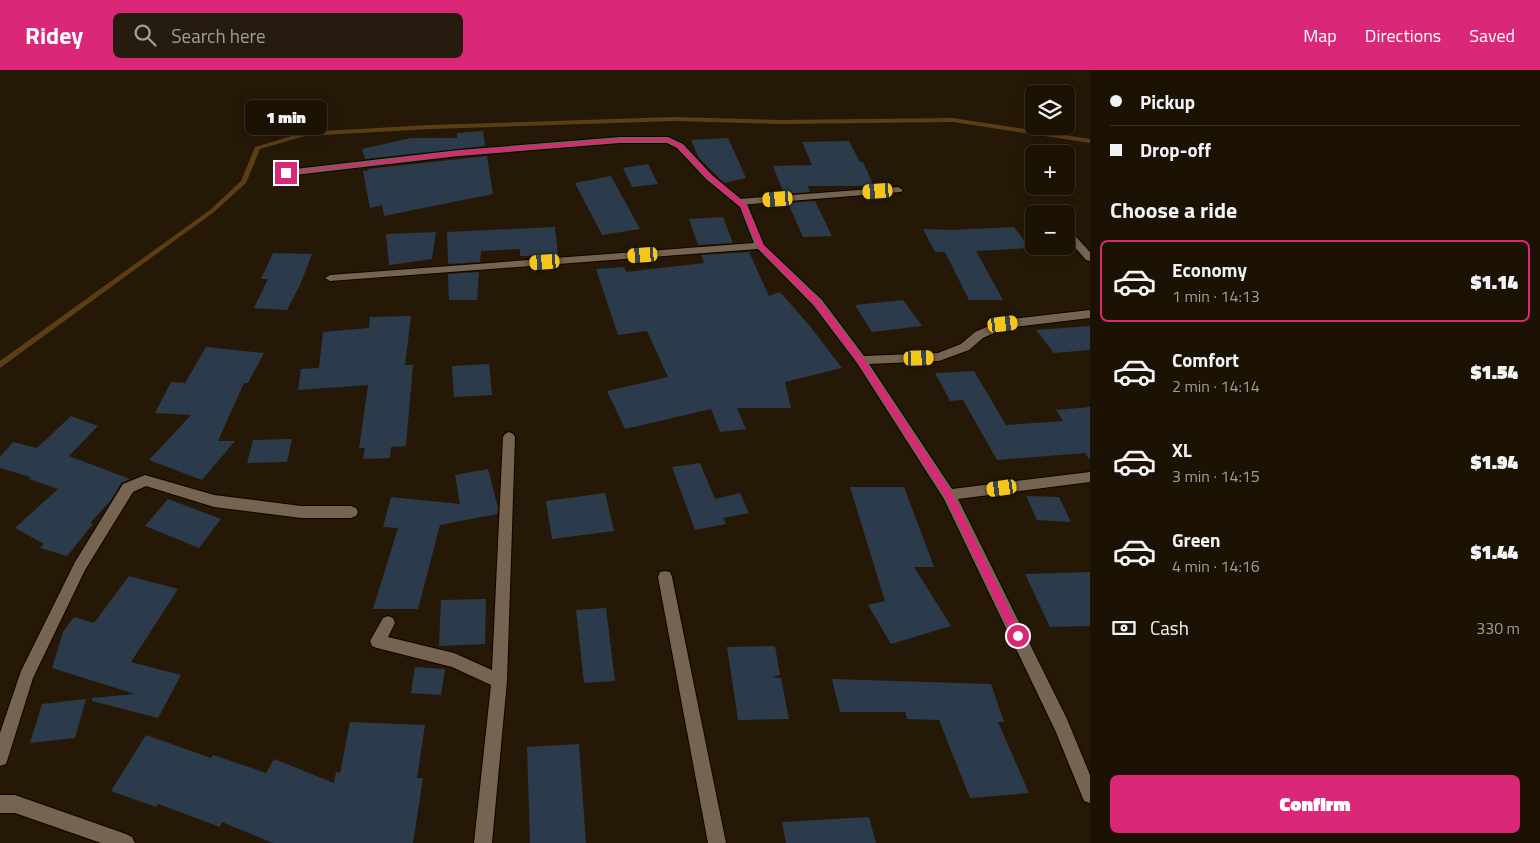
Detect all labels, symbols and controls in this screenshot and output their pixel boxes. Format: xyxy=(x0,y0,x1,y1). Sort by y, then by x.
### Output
search box xyxy=(113,13,463,58)
text: Ridey xyxy=(25,17,83,53)
icon: search xyxy=(131,21,159,49)
text: Search here xyxy=(171,21,266,50)
text: Map xyxy=(1303,22,1337,49)
text: Directions xyxy=(1365,22,1441,49)
text: Saved xyxy=(1469,22,1515,49)
map controls xyxy=(1025,85,1075,255)
button: layers xyxy=(1025,85,1075,135)
text: Pickup xyxy=(1140,87,1195,116)
callout: 1 min xyxy=(245,101,327,136)
text: 1 min xyxy=(266,105,306,129)
text: Drop-off xyxy=(1140,135,1211,164)
button: + xyxy=(1025,145,1075,195)
route end xyxy=(275,162,297,184)
car xyxy=(862,182,893,200)
car xyxy=(762,190,793,208)
text: Choose a ride xyxy=(1110,193,1237,227)
button: − xyxy=(1025,205,1075,255)
car xyxy=(627,246,658,264)
car xyxy=(529,253,560,271)
text: Economy xyxy=(1172,255,1247,284)
icon: car xyxy=(1112,259,1157,304)
text: $1.14 xyxy=(1471,267,1518,296)
text: 1 min · 14:13 xyxy=(1172,284,1260,308)
car xyxy=(987,315,1018,333)
text: Comfort xyxy=(1172,345,1239,374)
icon: car xyxy=(1112,349,1157,394)
car xyxy=(903,350,934,366)
text: $1.54 xyxy=(1471,357,1518,386)
text: 2 min · 14:14 xyxy=(1172,374,1260,398)
text: XL xyxy=(1172,435,1192,464)
icon: car xyxy=(1112,439,1157,484)
text: $1.94 xyxy=(1471,447,1518,476)
text: 3 min · 14:15 xyxy=(1172,464,1260,488)
car xyxy=(986,478,1017,498)
text: Green xyxy=(1172,525,1221,554)
icon: car xyxy=(1112,529,1157,574)
text: $1.44 xyxy=(1471,537,1518,566)
text: 4 min · 14:16 xyxy=(1172,554,1260,578)
text: Cash xyxy=(1150,613,1189,642)
icon: cash xyxy=(1110,614,1138,642)
text: 330 m xyxy=(1476,616,1520,640)
route start xyxy=(1007,625,1029,647)
button: Confirm xyxy=(1110,775,1520,833)

